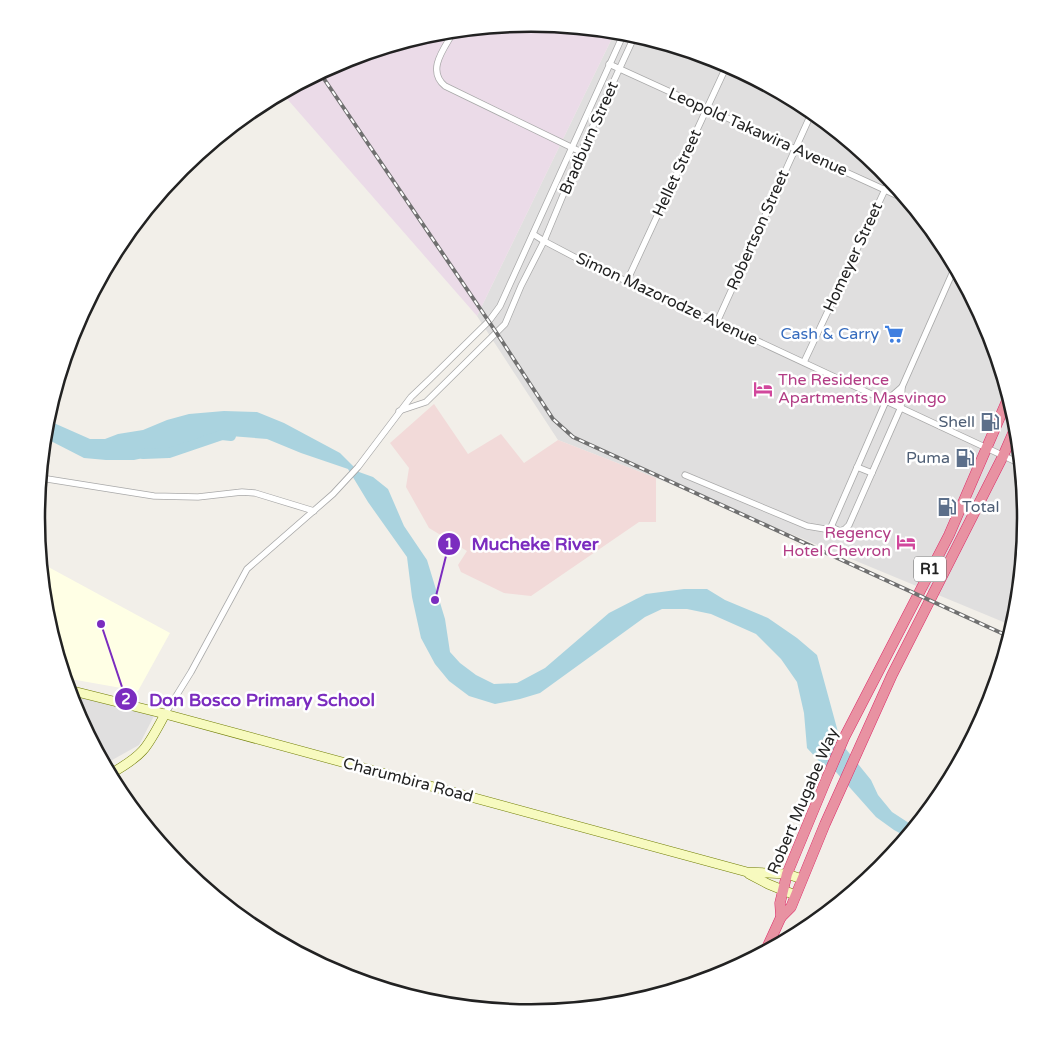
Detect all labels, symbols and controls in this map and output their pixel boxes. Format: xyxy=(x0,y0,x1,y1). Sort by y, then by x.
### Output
street label: Bradburn Street xyxy=(555,78,623,198)
street label: Leopold Takawira Avenue xyxy=(665,83,851,181)
street label: Hellet Street xyxy=(648,126,706,220)
street label: Robertson Street xyxy=(723,167,793,293)
street label: Homeyer Street xyxy=(819,199,887,315)
street label: Simon Mazorodze Avenue xyxy=(573,248,761,350)
supermarket icon: Cash & Carry xyxy=(883,323,905,345)
place label: Cash & Carry xyxy=(780,324,879,344)
place label: The Residence Apartments Masvingo xyxy=(778,370,947,408)
hotel icon: The Residence Apartments Masvingo xyxy=(752,378,774,400)
fuel station icon: Shell xyxy=(979,411,1001,433)
place label: Shell xyxy=(939,412,975,432)
fuel station icon: Puma xyxy=(954,447,976,469)
place label: Puma xyxy=(906,448,950,468)
fuel station icon: Total xyxy=(936,496,958,518)
place label: Total xyxy=(962,497,999,517)
place label: Regency Hotel Chevron xyxy=(783,523,891,561)
callout: Mucheke River xyxy=(437,527,609,560)
hotel icon: Regency Hotel Chevron xyxy=(895,531,917,553)
text: Mucheke River xyxy=(471,533,600,555)
text: 1 xyxy=(444,535,454,553)
road number: R1 xyxy=(914,556,946,582)
callout: Don Bosco Primary School xyxy=(114,683,385,716)
text: Don Bosco Primary School xyxy=(149,689,375,711)
text: 2 xyxy=(121,690,131,708)
street label: Robert Mugabe Way xyxy=(763,724,843,877)
street label: Charumbira Road xyxy=(341,753,475,807)

